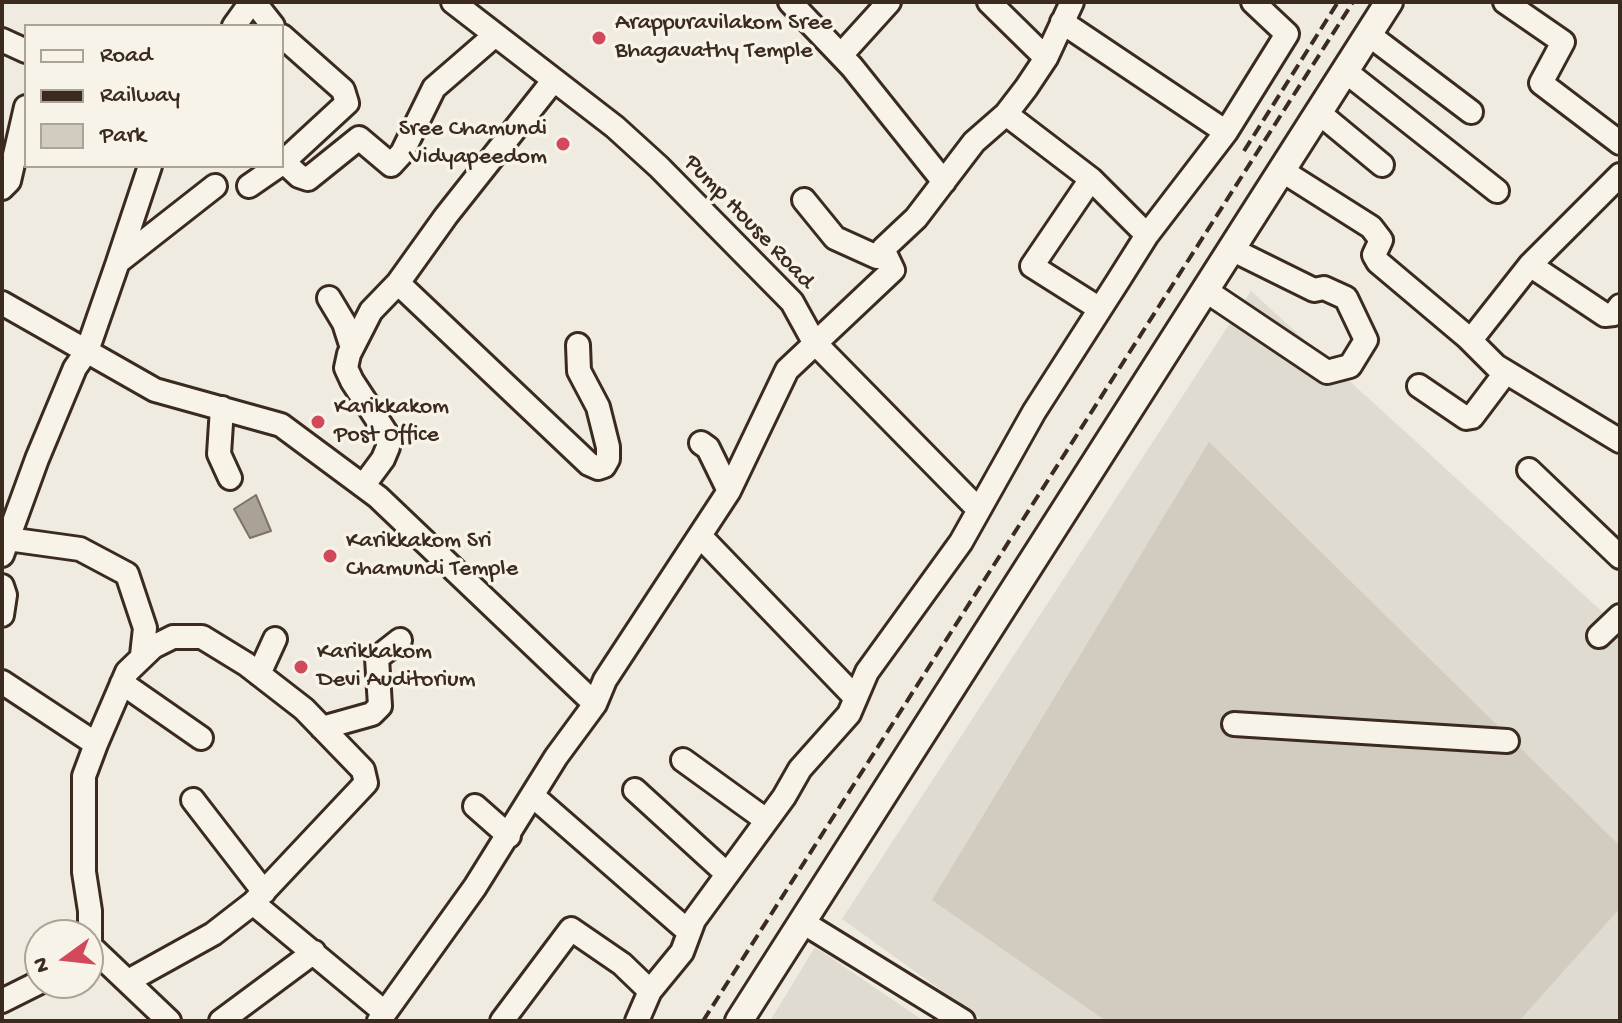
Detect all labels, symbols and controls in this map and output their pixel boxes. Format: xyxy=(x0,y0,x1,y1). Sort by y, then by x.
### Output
place label: Arappuravilakom Sree Bhagavathy Temple xyxy=(615,10,832,66)
legend xyxy=(24,24,284,168)
marker: Arappuravilakom Sree Bhagavathy Temple xyxy=(590,29,608,47)
text: Road xyxy=(100,42,152,71)
text: Railway xyxy=(100,82,180,111)
place label: Sree Chamundi Vidyapeedom xyxy=(399,116,547,172)
text: Park xyxy=(100,122,146,151)
marker: Sree Chamundi Vidyapeedom xyxy=(554,135,572,153)
street label: Pump House Road xyxy=(677,150,819,296)
place label: Karikkakom Post Office xyxy=(334,394,449,450)
marker: Karikkakom Post Office xyxy=(309,413,327,431)
place label: Karikkakom Sri Chamundi Temple xyxy=(346,528,518,584)
marker: Karikkakom Sri Chamundi Temple xyxy=(321,547,339,565)
place label: Karikkakom Devi Auditorium xyxy=(317,639,475,695)
marker: Karikkakom Devi Auditorium xyxy=(292,658,310,676)
north arrow xyxy=(24,919,104,999)
text: N xyxy=(28,954,57,975)

